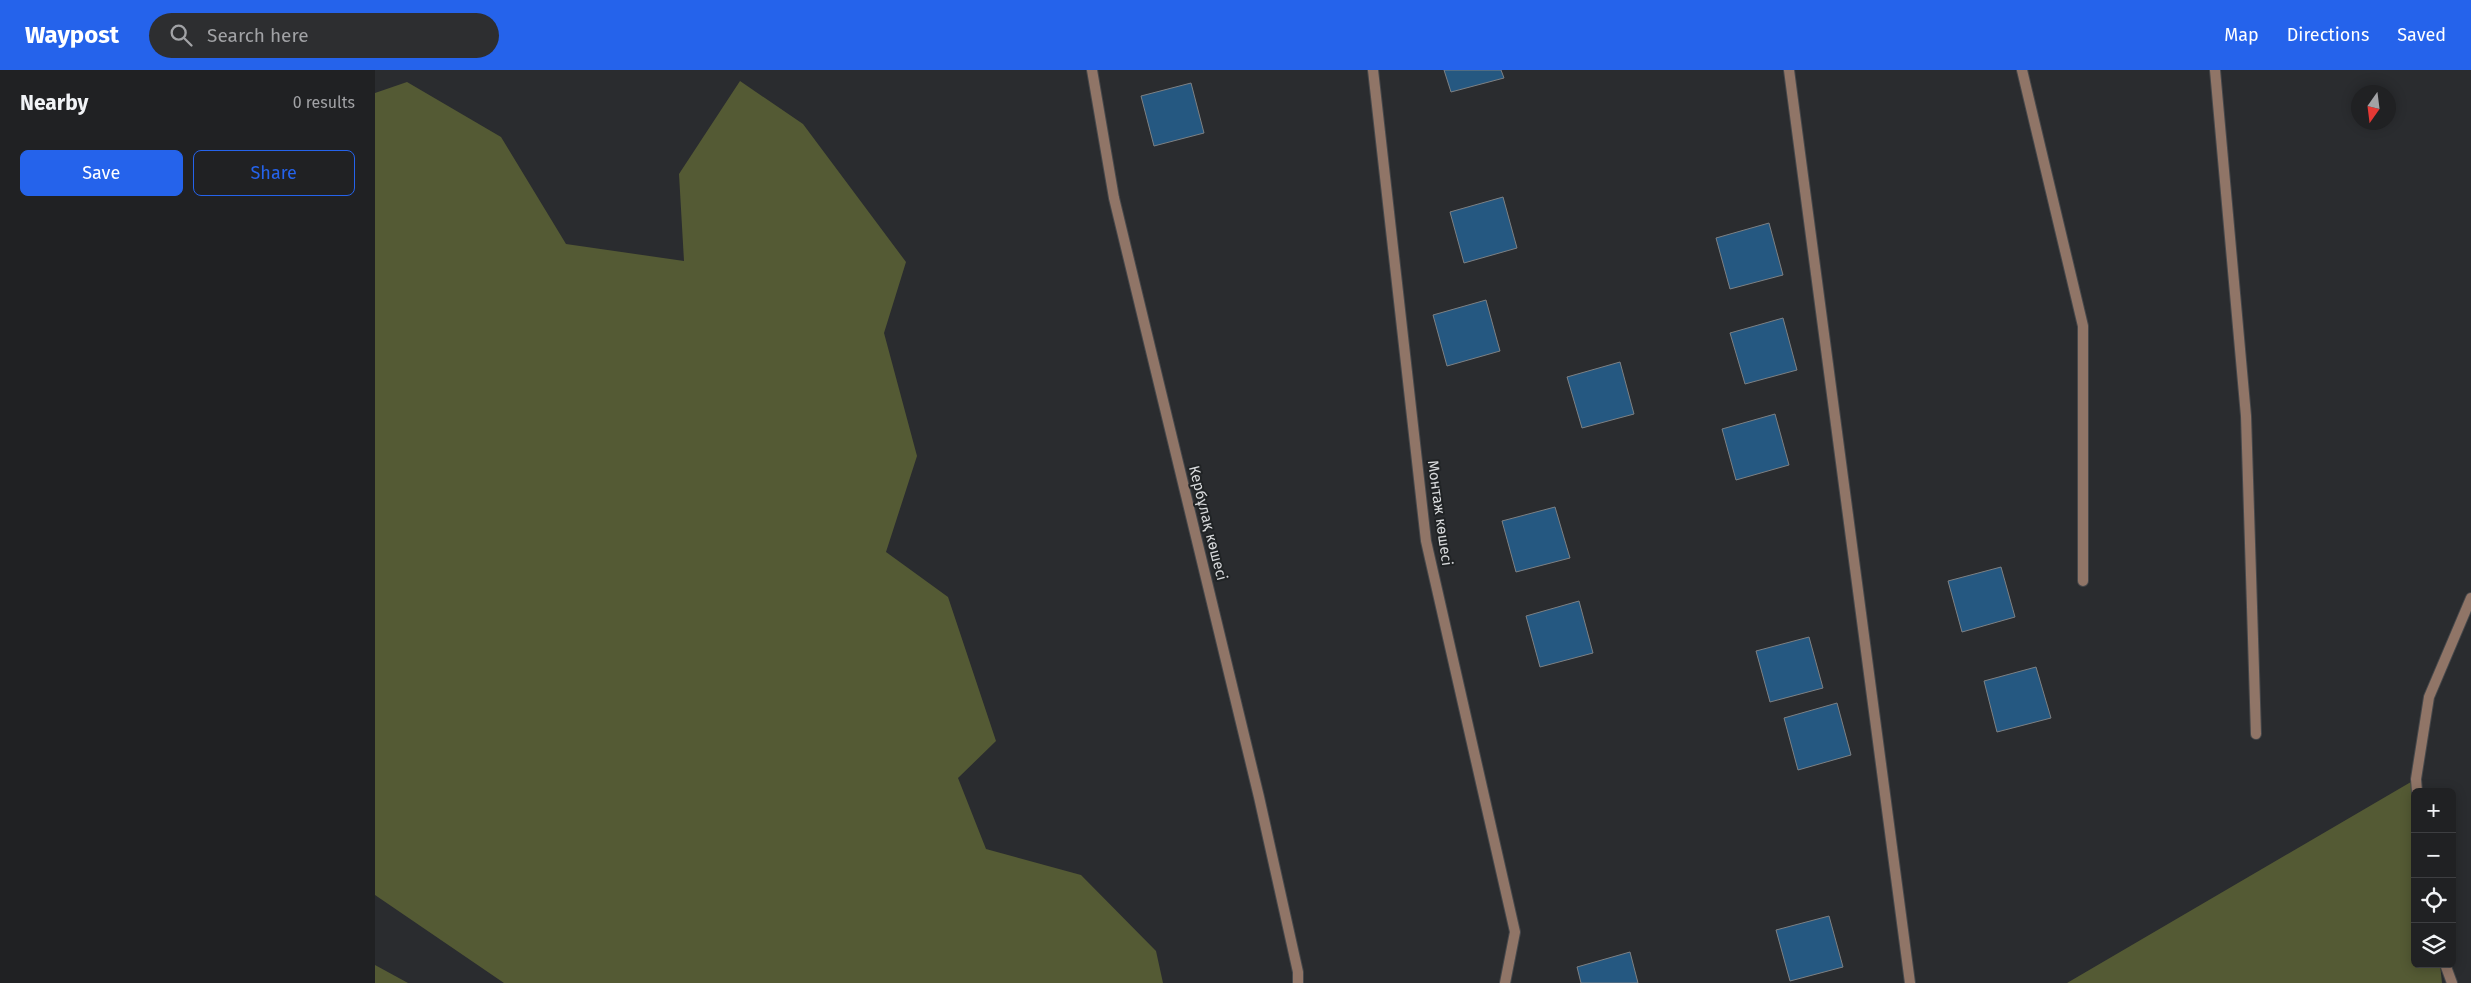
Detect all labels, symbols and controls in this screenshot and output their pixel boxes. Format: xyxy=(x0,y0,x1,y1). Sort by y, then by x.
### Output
search box xyxy=(149,13,499,58)
text: Waypost xyxy=(25,21,119,49)
icon: search xyxy=(167,21,195,49)
text: Search here xyxy=(207,24,309,47)
text: Map xyxy=(2224,24,2259,46)
text: Directions xyxy=(2287,24,2369,46)
text: Saved xyxy=(2397,24,2446,46)
north arrow xyxy=(2351,85,2396,130)
text: Nearby xyxy=(20,90,88,116)
text: 0 results xyxy=(293,93,355,112)
button: Save xyxy=(20,150,183,196)
button: Share xyxy=(193,150,355,196)
street label: Монтаж көшесі xyxy=(1424,459,1456,567)
street label: Кербұлақ көшесі xyxy=(1185,464,1231,582)
map controls xyxy=(2411,788,2456,968)
button: + xyxy=(2411,788,2456,833)
button: − xyxy=(2411,833,2456,878)
button: locate xyxy=(2411,878,2456,923)
button: layers xyxy=(2411,923,2456,968)

